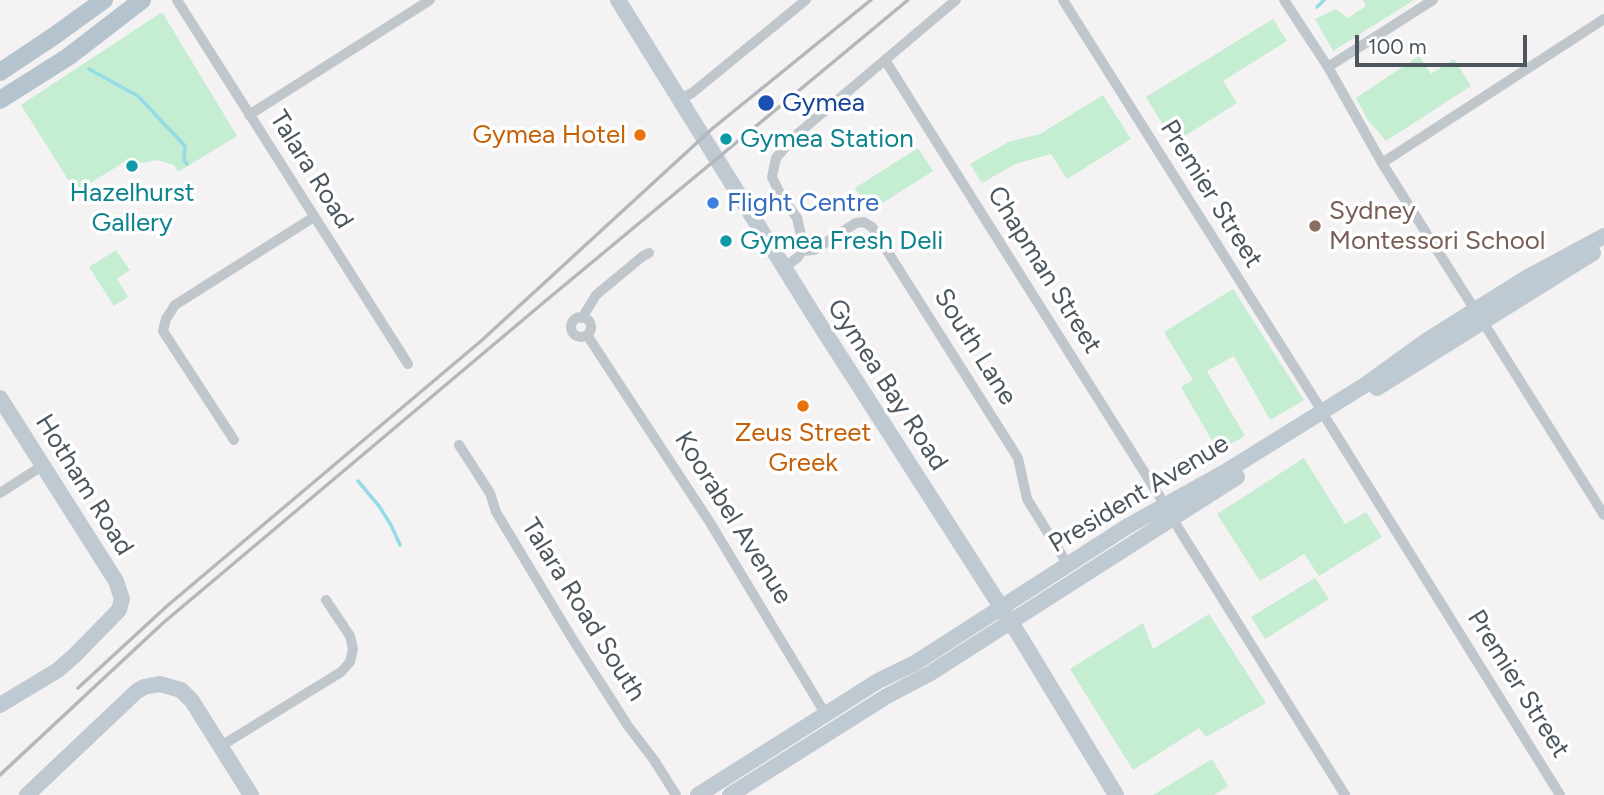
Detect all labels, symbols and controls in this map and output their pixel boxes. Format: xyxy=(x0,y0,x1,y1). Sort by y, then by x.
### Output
scale bar xyxy=(1359,21,1530,65)
text: 100 m xyxy=(1368,34,1427,59)
place label: Gymea xyxy=(782,87,865,119)
marker: Gymea xyxy=(756,93,776,113)
street label: Talara Road xyxy=(262,105,360,235)
street label: Premier Street xyxy=(1153,114,1269,274)
place label: Gymea Hotel xyxy=(472,119,626,151)
place label: Gymea Station xyxy=(740,123,914,155)
marker: Gymea Hotel xyxy=(632,127,648,143)
marker: Gymea Station xyxy=(718,131,734,147)
marker: Hazelhurst Gallery xyxy=(124,158,140,174)
place label: Hazelhurst Gallery xyxy=(69,177,195,238)
street label: Chapman Street xyxy=(980,181,1108,359)
place label: Flight Centre xyxy=(727,187,879,219)
marker: Flight Centre xyxy=(705,195,721,211)
place label: Sydney Montessori School xyxy=(1329,195,1546,256)
marker: Sydney Montessori School xyxy=(1307,218,1323,234)
place label: Gymea Fresh Deli xyxy=(740,225,943,257)
marker: Gymea Fresh Deli xyxy=(718,233,734,249)
street label: South Lane xyxy=(927,283,1023,411)
street label: Gymea Bay Road xyxy=(820,293,954,477)
marker: Zeus Street Greek xyxy=(795,398,811,414)
street label: Hotham Road xyxy=(28,409,140,561)
place label: Zeus Street Greek xyxy=(735,417,871,478)
street label: Koorabel Avenue xyxy=(667,426,799,610)
street label: President Avenue xyxy=(1043,428,1235,560)
street label: Talara Road South xyxy=(514,513,652,707)
street label: Premier Street xyxy=(1460,604,1576,764)

